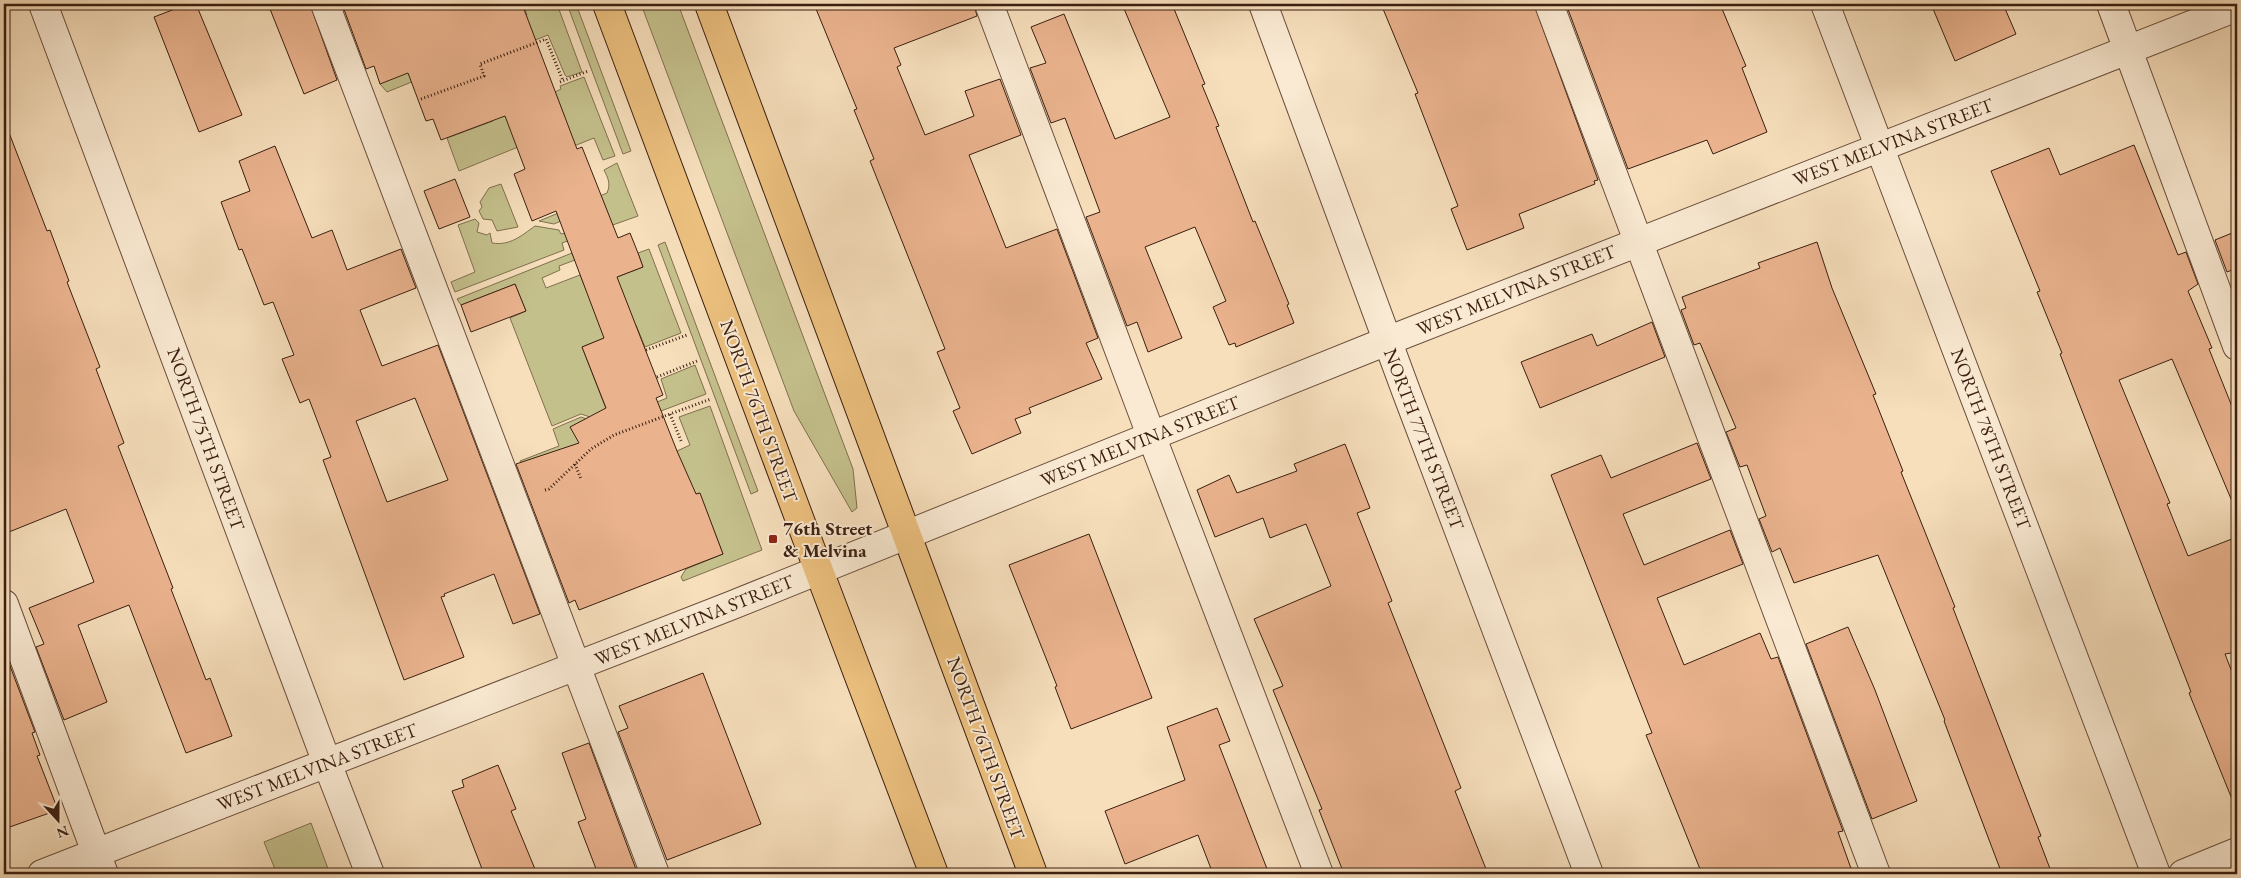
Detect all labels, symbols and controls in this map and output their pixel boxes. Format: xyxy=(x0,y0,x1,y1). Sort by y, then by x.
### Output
street label: WEST MELVINA STREET xyxy=(1789,92,1997,192)
street label: WEST MELVINA STREET xyxy=(1413,238,1620,341)
street label: NORTH 76TH STREET xyxy=(714,316,804,506)
street label: NORTH 75TH STREET xyxy=(161,344,251,534)
street label: NORTH 77TH STREET xyxy=(1378,345,1470,534)
street label: NORTH 78TH STREET xyxy=(1945,345,2037,534)
street label: WEST MELVINA STREET xyxy=(1037,389,1244,492)
place label: 76th Street & Melvina xyxy=(783,516,872,563)
marker: 76th Street & Melvina xyxy=(767,533,779,545)
street label: WEST MELVINA STREET xyxy=(591,568,798,671)
street label: NORTH 76TH STREET xyxy=(941,653,1031,843)
street label: WEST MELVINA STREET xyxy=(213,717,421,817)
north arrow xyxy=(32,796,82,846)
text: N xyxy=(54,822,71,843)

